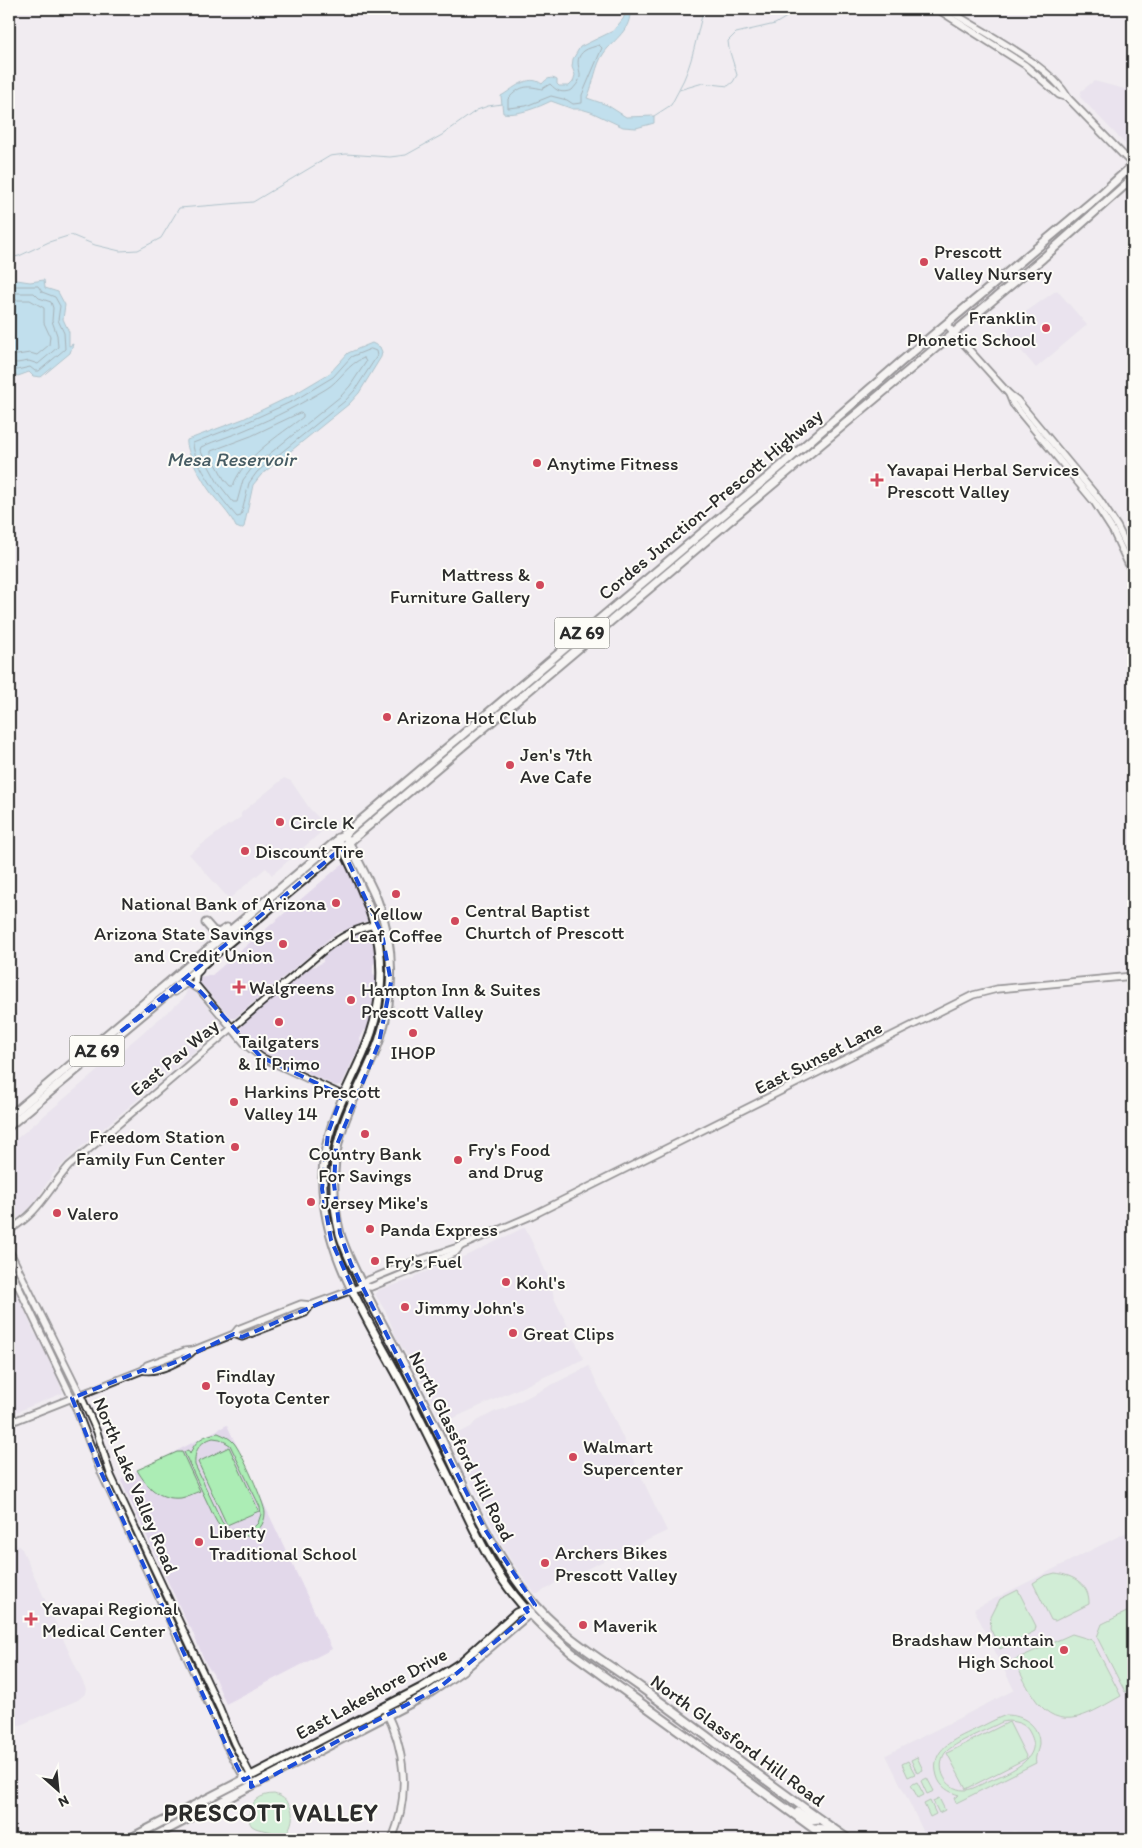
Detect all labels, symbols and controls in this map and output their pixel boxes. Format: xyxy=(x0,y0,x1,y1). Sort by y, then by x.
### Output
place label: Prescott Valley Nursery xyxy=(934,240,1052,285)
marker: Prescott Valley Nursery xyxy=(918,256,930,268)
place label: Franklin Phonetic School xyxy=(907,306,1037,351)
marker: Franklin Phonetic School xyxy=(1040,322,1052,334)
street label: Cordes Junction–Prescott Highway xyxy=(594,404,827,605)
water label: Mesa Reservoir xyxy=(167,447,298,471)
place label: Anytime Fitness xyxy=(547,452,679,475)
marker: Anytime Fitness xyxy=(531,457,543,469)
place label: Yavapai Herbal Services Prescott Valley xyxy=(887,458,1079,503)
marker: Yavapai Herbal Services Prescott Valley xyxy=(871,474,883,486)
place label: Mattress & Furniture Gallery xyxy=(390,563,530,608)
marker: Mattress & Furniture Gallery xyxy=(534,579,546,591)
road number: AZ 69 xyxy=(554,618,610,648)
place label: Arizona Hot Club xyxy=(397,706,537,729)
marker: Arizona Hot Club xyxy=(381,711,393,723)
place label: Jen's 7th Ave Cafe xyxy=(520,743,593,788)
marker: Jen's 7th Ave Cafe xyxy=(504,759,516,771)
place label: Circle K xyxy=(290,811,355,834)
marker: Circle K xyxy=(274,816,286,828)
place label: Discount Tire xyxy=(255,840,364,863)
marker: Discount Tire xyxy=(239,845,251,857)
marker: Yellow Leaf Coffee xyxy=(390,888,402,900)
place label: National Bank of Arizona xyxy=(121,892,326,915)
marker: National Bank of Arizona xyxy=(330,897,342,909)
place label: Central Baptist Churtch of Prescott xyxy=(465,899,624,944)
place label: Yellow Leaf Coffee xyxy=(349,902,443,947)
marker: Central Baptist Churtch of Prescott xyxy=(449,915,461,927)
place label: Arizona State Savings and Credit Union xyxy=(94,922,273,967)
marker: Arizona State Savings and Credit Union xyxy=(277,938,289,950)
place label: Walgreens xyxy=(249,976,334,999)
place label: Hampton Inn & Suites Prescott Valley xyxy=(361,978,541,1023)
marker: Walgreens xyxy=(233,981,245,993)
marker: Hampton Inn & Suites Prescott Valley xyxy=(345,994,357,1006)
street label: East Pav Way xyxy=(125,1014,223,1101)
street label: East Sunset Lane xyxy=(750,1015,886,1100)
marker: Tailgaters & Il Primo xyxy=(273,1016,285,1028)
marker: IHOP xyxy=(407,1027,419,1039)
place label: Tailgaters & Il Primo xyxy=(238,1030,320,1075)
road number: AZ 69 xyxy=(70,1036,124,1066)
place label: IHOP xyxy=(391,1041,436,1064)
place label: Harkins Prescott Valley 14 xyxy=(244,1080,381,1125)
marker: Harkins Prescott Valley 14 xyxy=(228,1096,240,1108)
place label: Freedom Station Family Fun Center xyxy=(76,1125,225,1170)
marker: Country Bank For Savings xyxy=(359,1128,371,1140)
place label: Fry's Food and Drug xyxy=(468,1138,551,1183)
marker: Freedom Station Family Fun Center xyxy=(229,1141,241,1153)
place label: Country Bank For Savings xyxy=(308,1142,422,1187)
marker: Fry's Food and Drug xyxy=(452,1154,464,1166)
place label: Jersey Mike's xyxy=(321,1191,428,1214)
marker: Jersey Mike's xyxy=(305,1196,317,1208)
place label: Valero xyxy=(67,1202,119,1225)
marker: Valero xyxy=(51,1207,63,1219)
place label: Panda Express xyxy=(380,1218,498,1241)
marker: Panda Express xyxy=(364,1223,376,1235)
place label: Fry's Fuel xyxy=(385,1250,463,1273)
marker: Fry's Fuel xyxy=(369,1255,381,1267)
place label: Kohl's xyxy=(516,1271,565,1294)
marker: Kohl's xyxy=(500,1276,512,1288)
place label: Jimmy John's xyxy=(415,1296,525,1319)
marker: Jimmy John's xyxy=(399,1301,411,1313)
place label: Great Clips xyxy=(523,1322,614,1345)
marker: Great Clips xyxy=(507,1327,519,1339)
street label: North Glassford Hill Road xyxy=(404,1348,520,1545)
place label: Findlay Toyota Center xyxy=(216,1364,331,1409)
marker: Findlay Toyota Center xyxy=(200,1380,212,1392)
street label: North Lake Valley Road xyxy=(88,1394,183,1577)
place label: Walmart Supercenter xyxy=(583,1435,683,1480)
marker: Walmart Supercenter xyxy=(567,1451,579,1463)
place label: Liberty Traditional School xyxy=(209,1520,357,1565)
marker: Liberty Traditional School xyxy=(193,1536,205,1548)
place label: Archers Bikes Prescott Valley xyxy=(555,1541,677,1586)
marker: Archers Bikes Prescott Valley xyxy=(539,1557,551,1569)
place label: Yavapai Regional Medical Center xyxy=(42,1597,179,1642)
marker: Yavapai Regional Medical Center xyxy=(24,1612,38,1626)
place label: Maverik xyxy=(593,1614,658,1637)
marker: Maverik xyxy=(577,1619,589,1631)
place label: Bradshaw Mountain High School xyxy=(891,1628,1055,1673)
street label: East Lakeshore Drive xyxy=(291,1642,451,1745)
marker: Bradshaw Mountain High School xyxy=(1058,1644,1070,1656)
street label: North Glassford Hill Road xyxy=(646,1669,830,1812)
north arrow xyxy=(32,1766,82,1816)
text: N xyxy=(56,1791,72,1811)
district label: PRESCOTT VALLEY xyxy=(164,1798,378,1827)

